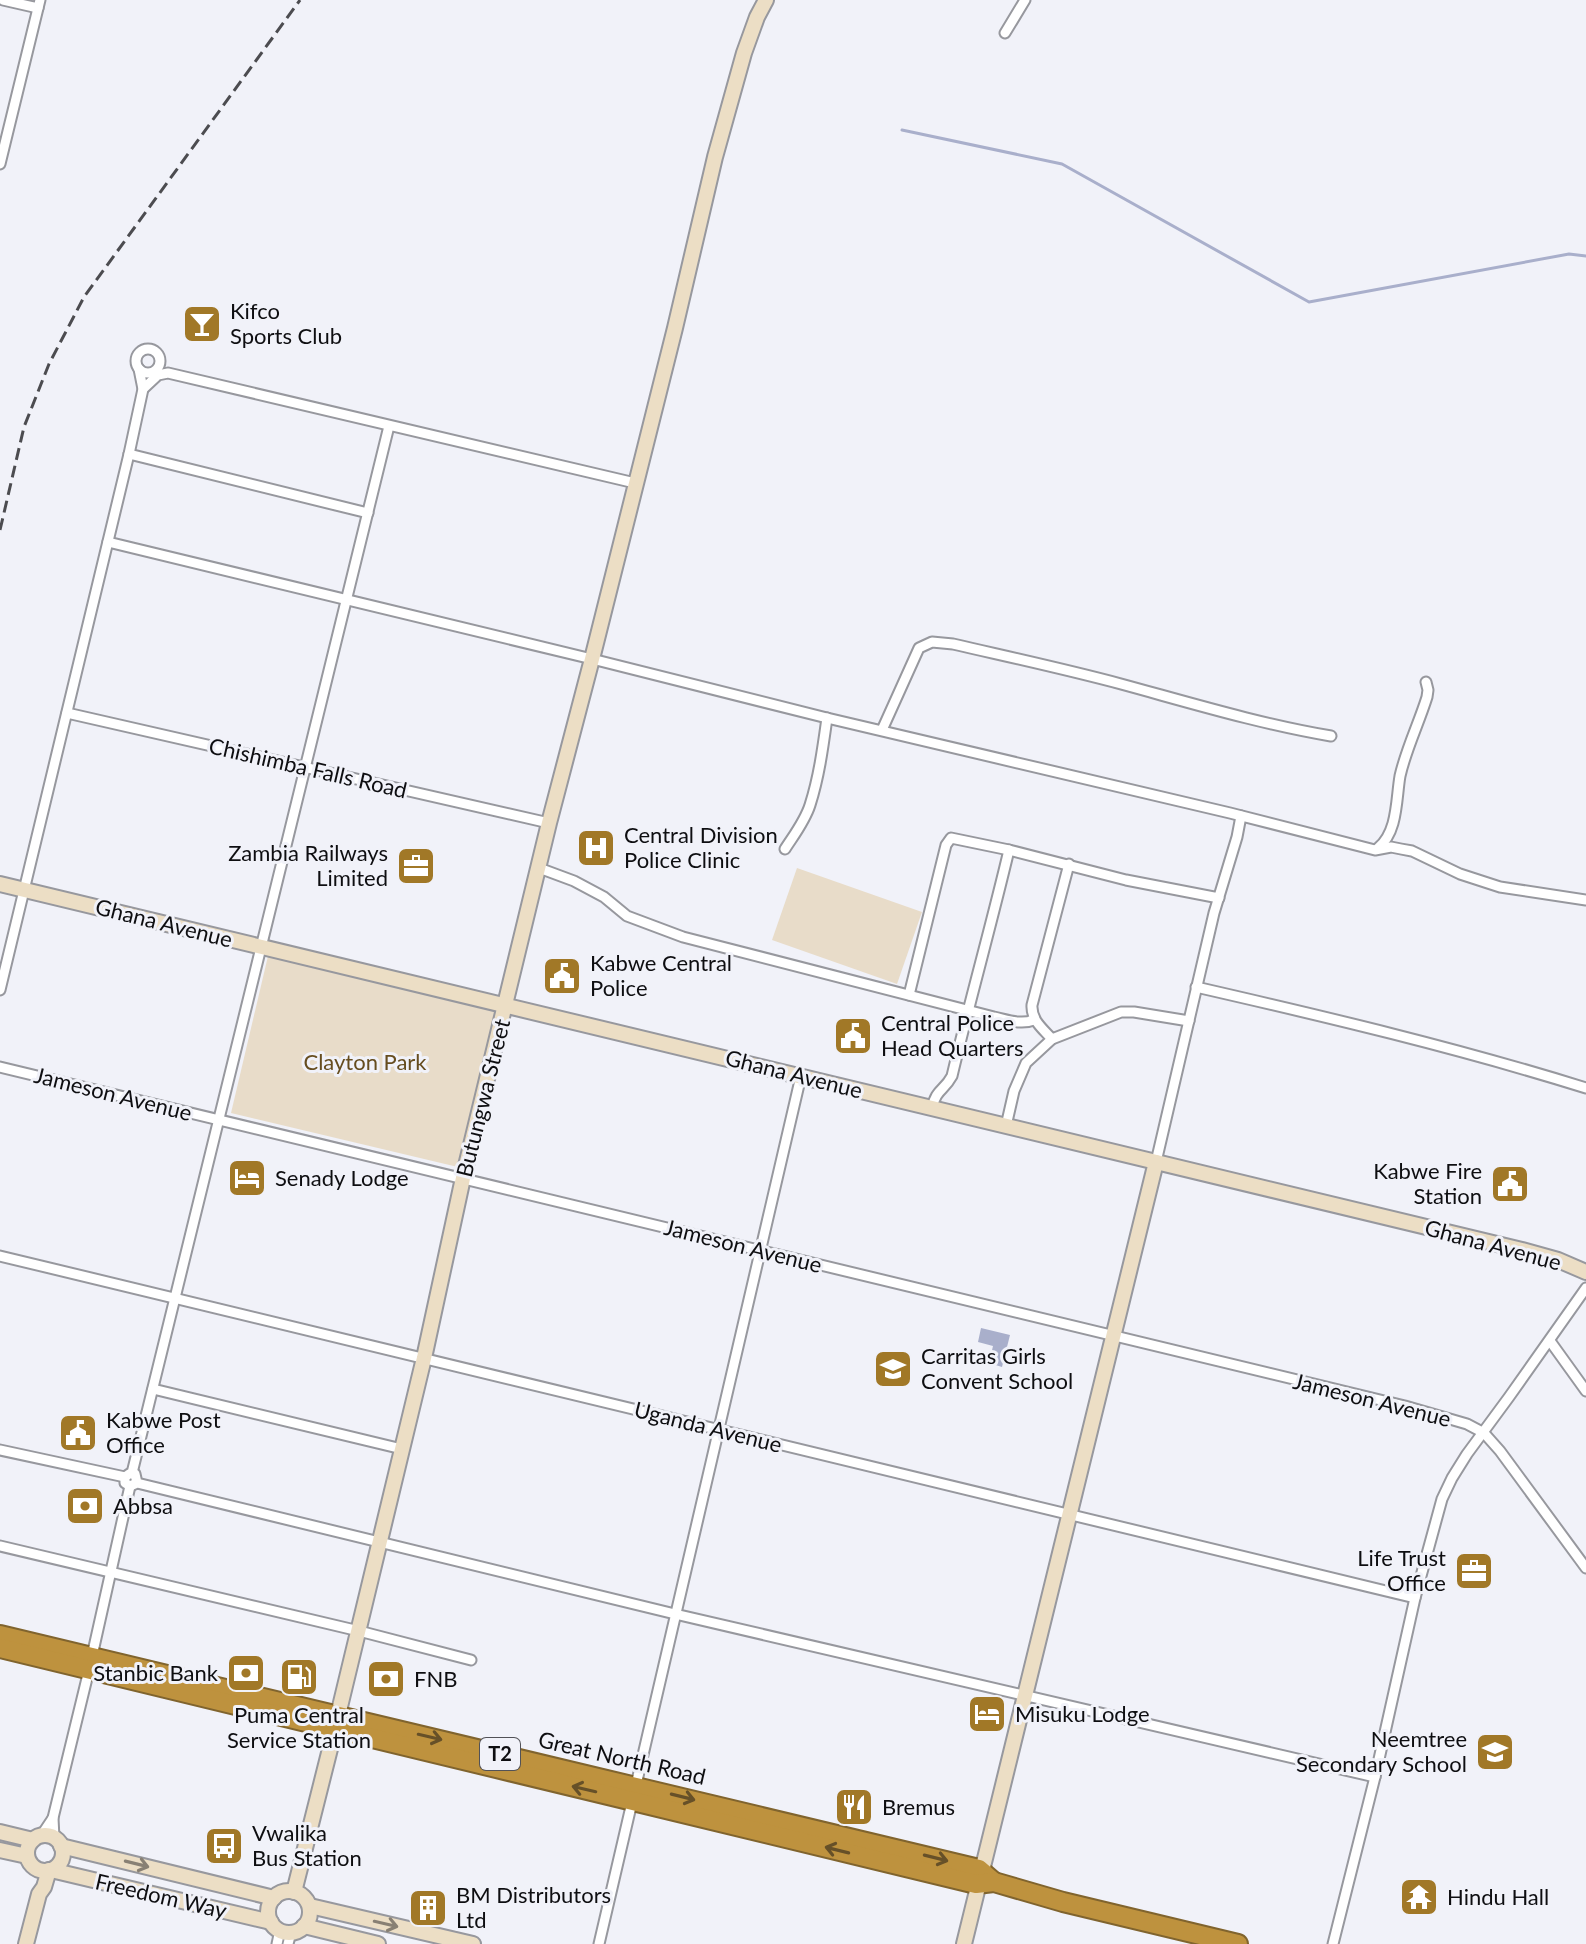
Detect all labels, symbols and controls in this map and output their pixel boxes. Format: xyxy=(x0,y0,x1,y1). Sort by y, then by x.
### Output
place label: Kifco Sports Club xyxy=(230,297,342,349)
bar icon: Kifco Sports Club xyxy=(181,303,223,345)
street label: Chishimba Falls Road xyxy=(206,732,410,803)
place label: Central Division Police Clinic xyxy=(624,821,778,873)
hospital icon: Central Division Police Clinic xyxy=(575,827,617,869)
place label: Zambia Railways Limited xyxy=(228,839,388,891)
office icon: Zambia Railways Limited xyxy=(395,845,437,887)
street label: Ghana Avenue xyxy=(93,892,235,953)
place label: Kabwe Central Police xyxy=(590,949,732,1001)
public building icon: Kabwe Central Police xyxy=(541,955,583,997)
place label: Central Police Head Quarters xyxy=(881,1009,1024,1061)
public building icon: Central Police Head Quarters xyxy=(832,1015,874,1057)
street label: Butungwa Street xyxy=(450,1016,515,1180)
street label: Ghana Avenue xyxy=(723,1043,865,1104)
park label: Clayton Park xyxy=(303,1048,427,1075)
street label: Jameson Avenue xyxy=(31,1061,195,1126)
hotel icon: Senady Lodge xyxy=(226,1157,268,1199)
place label: Kabwe Fire Station xyxy=(1373,1157,1482,1209)
public building icon: Kabwe Fire Station xyxy=(1489,1163,1531,1205)
place label: Senady Lodge xyxy=(275,1164,409,1191)
street label: Jameson Avenue xyxy=(661,1213,825,1278)
street label: Ghana Avenue xyxy=(1422,1213,1564,1276)
place label: Carritas Girls Convent School xyxy=(921,1342,1073,1394)
school or university icon: Carritas Girls Convent School xyxy=(872,1348,914,1390)
street label: Jameson Avenue xyxy=(1290,1367,1454,1432)
street label: Uganda Avenue xyxy=(631,1395,785,1458)
place label: Kabwe Post Office xyxy=(106,1406,221,1458)
public building icon: Kabwe Post Office xyxy=(57,1412,99,1454)
bank icon: Abbsa xyxy=(64,1485,106,1527)
place label: Abbsa xyxy=(113,1492,173,1519)
place label: Life Trust Office xyxy=(1357,1544,1446,1596)
office icon: Life Trust Office xyxy=(1453,1550,1495,1592)
bank icon: Stanbic Bank xyxy=(225,1652,267,1694)
fuel station icon: Puma Central Service Station xyxy=(278,1656,320,1698)
bank icon: FNB xyxy=(365,1658,407,1700)
place label: Stanbic Bank xyxy=(93,1659,219,1686)
place label: FNB xyxy=(414,1665,457,1692)
hotel icon: Misuku Lodge xyxy=(966,1693,1008,1735)
place label: Misuku Lodge xyxy=(1015,1700,1150,1727)
place label: Puma Central Service Station xyxy=(227,1701,371,1753)
street label: Great North Road xyxy=(536,1725,708,1790)
place label: Neemtree Secondary School xyxy=(1296,1725,1467,1777)
one-way arrow xyxy=(417,1730,442,1745)
school or university icon: Neemtree Secondary School xyxy=(1474,1731,1516,1773)
road number: T2 xyxy=(480,1738,520,1770)
one-way arrow xyxy=(571,1781,597,1796)
restaurant icon: Bremus xyxy=(833,1786,875,1828)
one-way arrow xyxy=(669,1791,695,1806)
place label: Bremus xyxy=(882,1793,955,1820)
place label: Vwalika Bus Station xyxy=(252,1819,362,1871)
bus stop icon: Vwalika Bus Station xyxy=(203,1825,245,1867)
one-way arrow xyxy=(824,1842,850,1857)
one-way arrow xyxy=(922,1852,948,1867)
one-way arrow xyxy=(123,1858,149,1873)
street label: Freedom Way xyxy=(93,1867,230,1924)
temple icon: Hindu Hall xyxy=(1398,1876,1440,1918)
place label: BM Distributors Ltd xyxy=(456,1881,611,1933)
place label: Hindu Hall xyxy=(1447,1883,1549,1910)
building icon: BM Distributors Ltd xyxy=(407,1887,449,1929)
one-way arrow xyxy=(372,1917,398,1932)

